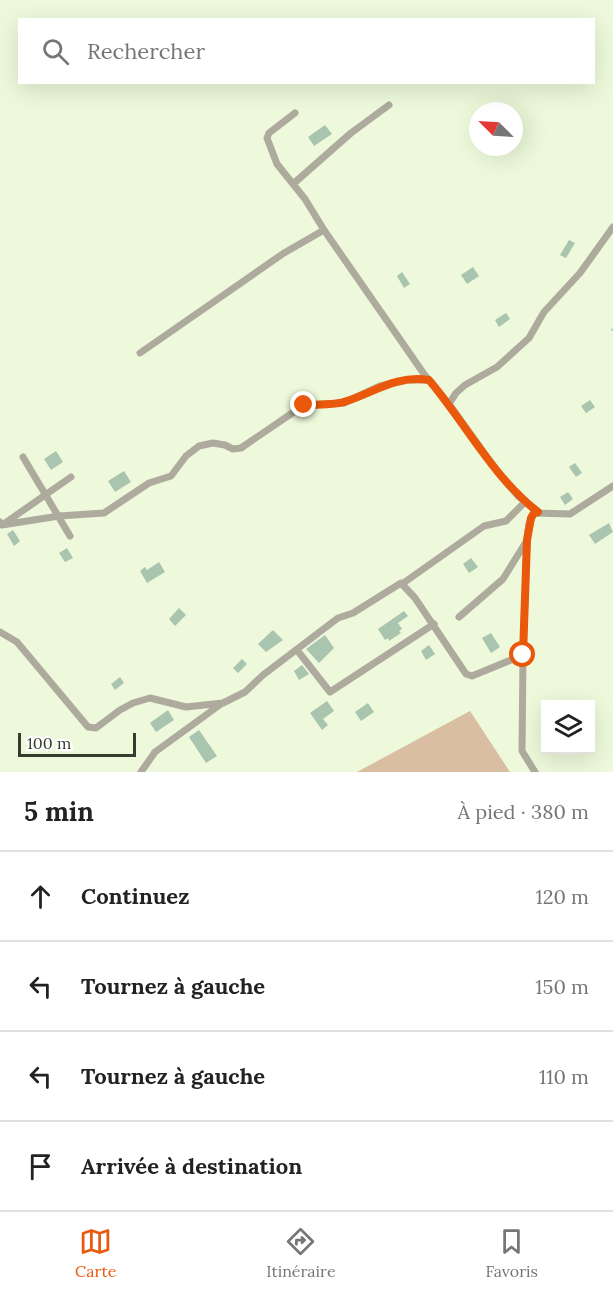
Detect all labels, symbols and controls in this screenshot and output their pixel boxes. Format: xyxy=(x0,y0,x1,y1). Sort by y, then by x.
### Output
search box xyxy=(18,18,595,84)
icon: search xyxy=(39,35,72,68)
text: Rechercher xyxy=(87,37,205,65)
north arrow xyxy=(469,102,523,156)
route end xyxy=(290,391,316,417)
route start xyxy=(509,641,535,667)
map controls xyxy=(541,700,595,754)
button: layers xyxy=(541,700,595,754)
scale bar xyxy=(18,730,136,758)
text: 100 m xyxy=(27,733,71,753)
text: 5 min xyxy=(24,795,94,828)
text: À pied · 380 m xyxy=(458,799,589,824)
icon: ahead xyxy=(24,880,57,913)
text: Continuez xyxy=(81,882,189,910)
text: 120 m xyxy=(535,884,589,909)
icon: left xyxy=(24,970,57,1003)
text: Tournez à gauche xyxy=(81,972,265,1000)
text: 150 m xyxy=(535,974,589,999)
icon: left xyxy=(24,1060,57,1093)
text: Tournez à gauche xyxy=(81,1062,265,1090)
text: 110 m xyxy=(539,1064,589,1089)
icon: arrive xyxy=(24,1150,57,1183)
text: Arrivée à destination xyxy=(81,1152,302,1180)
tab: Carte xyxy=(75,1225,116,1281)
tab: Itinéraire xyxy=(266,1225,336,1281)
tab: Favoris xyxy=(486,1225,538,1281)

